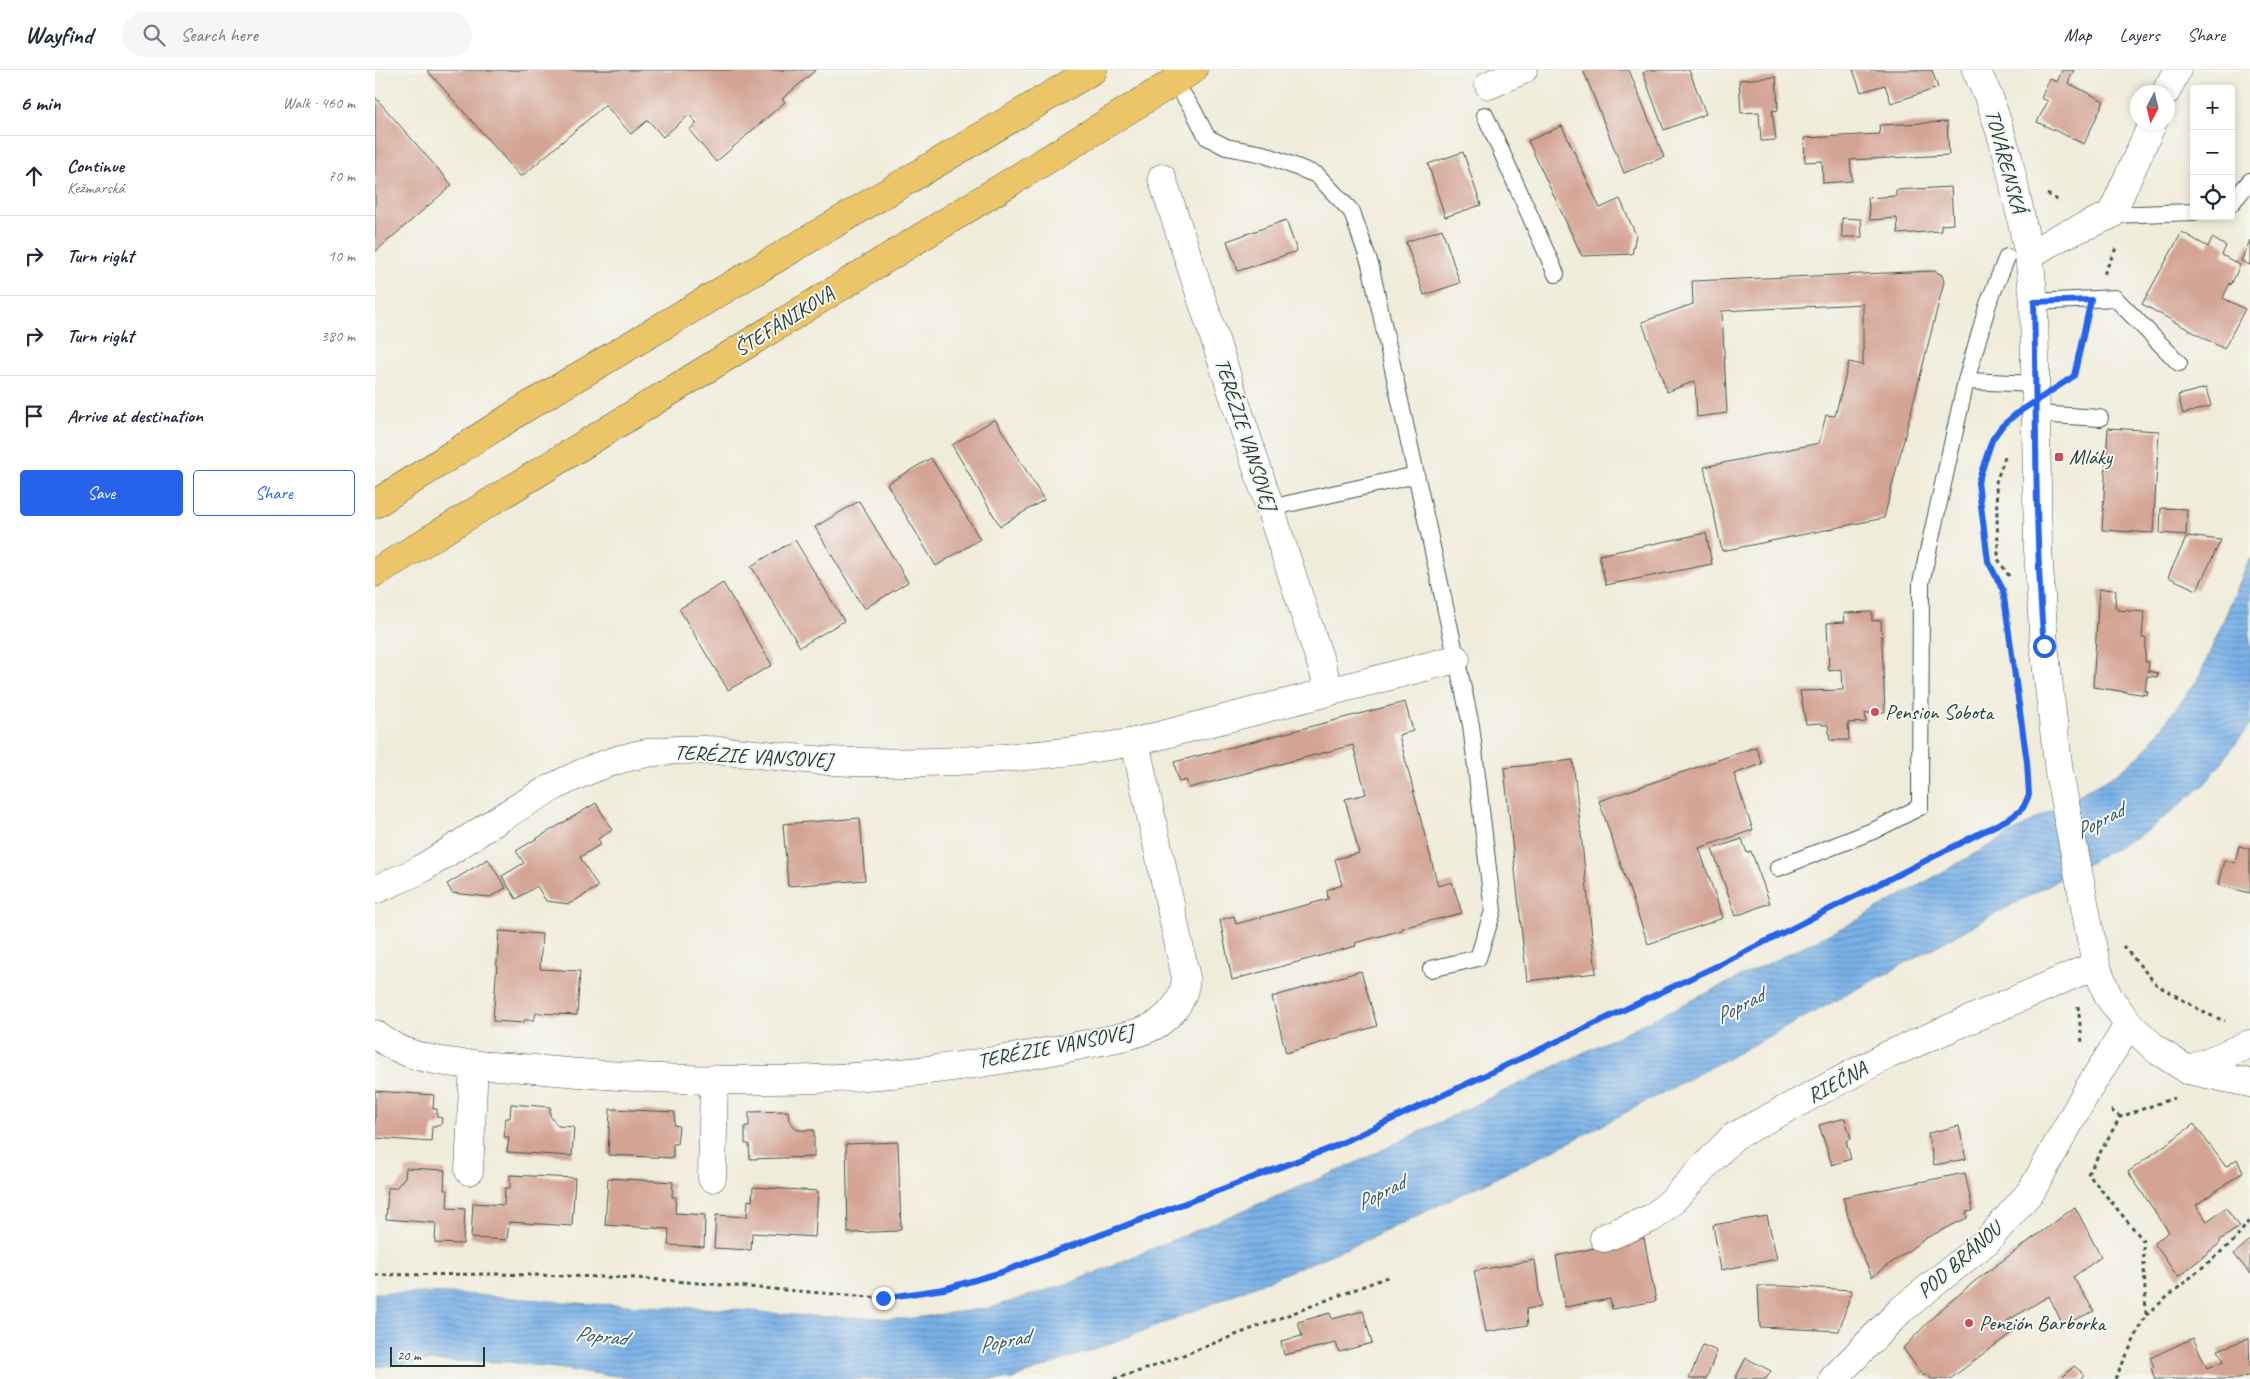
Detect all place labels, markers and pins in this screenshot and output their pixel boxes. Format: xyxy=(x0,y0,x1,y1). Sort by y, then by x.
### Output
place label: Mláky xyxy=(2069,444,2114,470)
marker: Mláky xyxy=(2053,451,2065,463)
place label: Pension Sobota xyxy=(1885,699,1996,725)
marker: Pension Sobota xyxy=(1869,706,1881,718)
place label: Penzión Barborka xyxy=(1979,1310,2108,1336)
marker: Penzión Barborka xyxy=(1963,1317,1975,1329)

